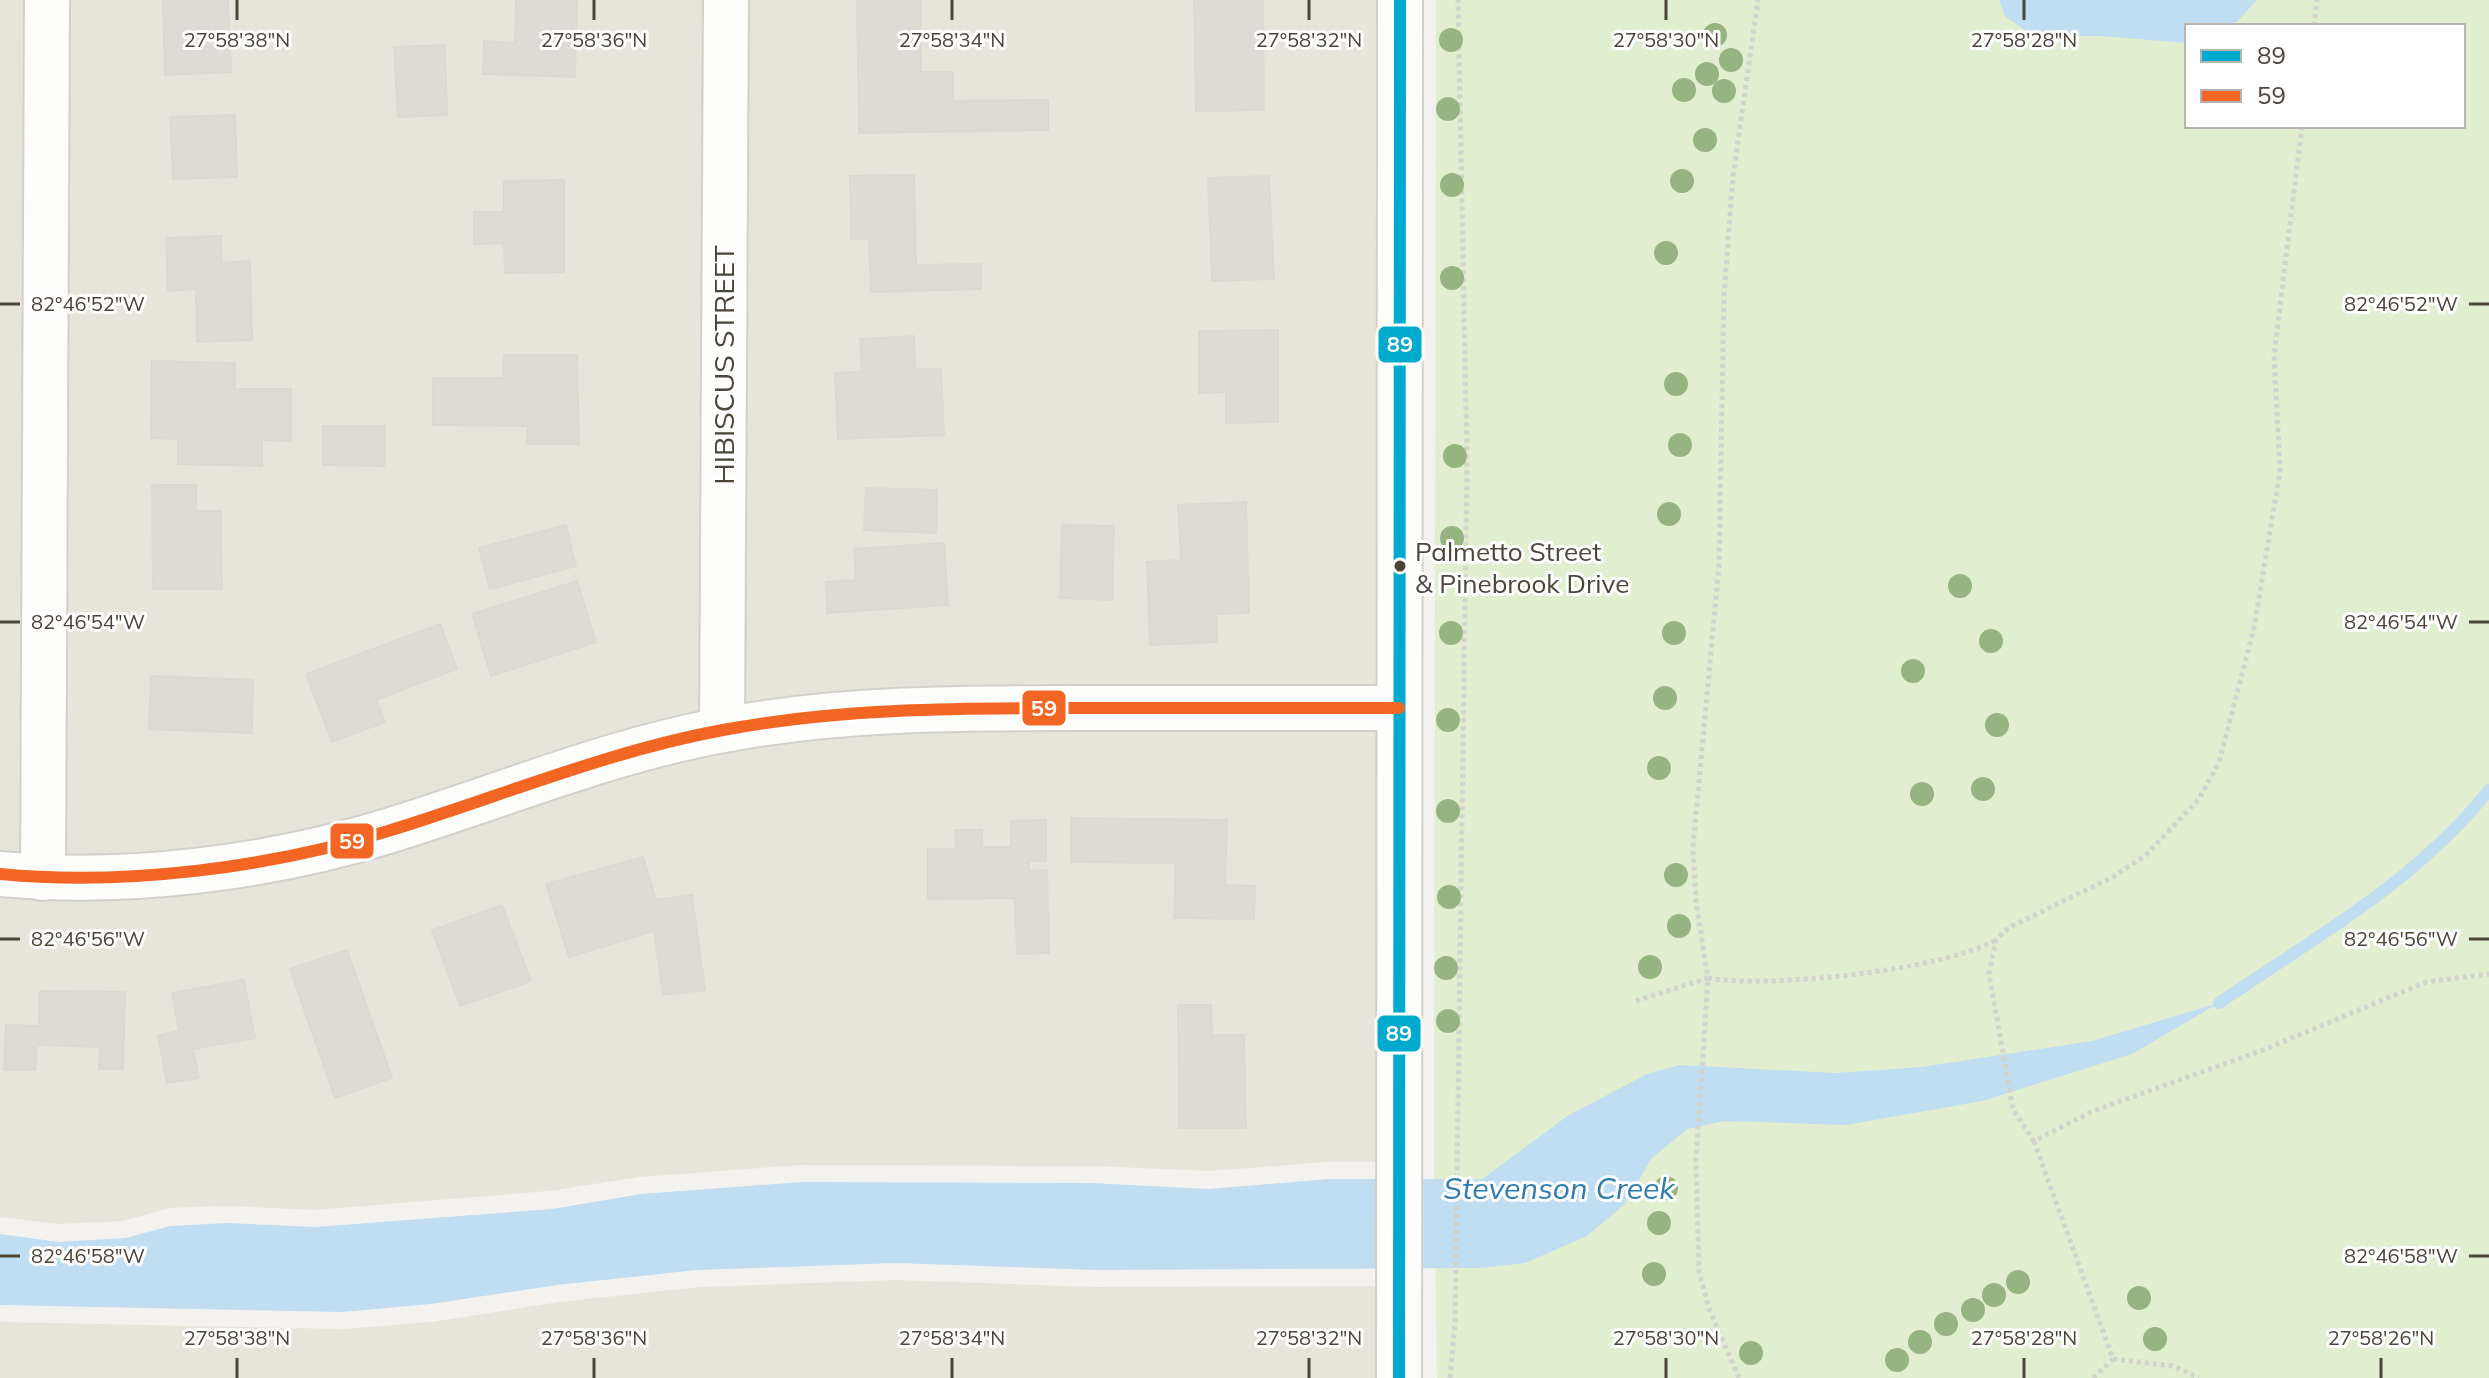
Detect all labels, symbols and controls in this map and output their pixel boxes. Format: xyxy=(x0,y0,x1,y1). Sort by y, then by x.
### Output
legend xyxy=(2185,24,2465,128)
text: 27°58'38"N xyxy=(184,27,290,52)
text: 27°58'36"N xyxy=(541,27,647,52)
text: 27°58'34"N xyxy=(899,27,1005,52)
text: 27°58'32"N xyxy=(1256,27,1362,52)
text: 27°58'30"N xyxy=(1613,27,1719,52)
text: 27°58'28"N xyxy=(1971,27,2077,52)
text: 89 xyxy=(2257,40,2286,70)
text: 59 xyxy=(2257,80,2286,110)
street label: HIBISCUS STREET xyxy=(706,245,741,485)
text: 82°46'52"W xyxy=(31,291,145,316)
text: 82°46'52"W xyxy=(2344,291,2458,316)
line badge: 89 xyxy=(1377,325,1423,364)
text: 89 xyxy=(1387,330,1413,358)
place label: Palmetto Street & Pinebrook Drive xyxy=(1415,535,1629,600)
marker: Palmetto Street & Pinebrook Drive xyxy=(1392,558,1408,574)
text: 82°46'54"W xyxy=(31,609,145,634)
text: 82°46'54"W xyxy=(2344,609,2458,634)
line badge: 59 xyxy=(1021,689,1067,727)
text: 59 xyxy=(1031,694,1057,722)
line badge: 59 xyxy=(329,822,375,860)
text: 59 xyxy=(339,827,365,855)
text: 82°46'56"W xyxy=(31,926,145,951)
text: 82°46'56"W xyxy=(2344,926,2458,951)
line badge: 89 xyxy=(1376,1014,1422,1053)
text: 89 xyxy=(1386,1019,1412,1047)
water label: Stevenson Creek xyxy=(1443,1169,1676,1207)
text: 82°46'58"W xyxy=(31,1243,145,1268)
text: 82°46'58"W xyxy=(2344,1243,2458,1268)
text: 27°58'38"N xyxy=(184,1325,290,1350)
text: 27°58'36"N xyxy=(541,1325,647,1350)
text: 27°58'34"N xyxy=(899,1325,1005,1350)
text: 27°58'32"N xyxy=(1256,1325,1362,1350)
text: 27°58'30"N xyxy=(1613,1325,1719,1350)
text: 27°58'28"N xyxy=(1971,1325,2077,1350)
text: 27°58'26"N xyxy=(2328,1325,2434,1350)

